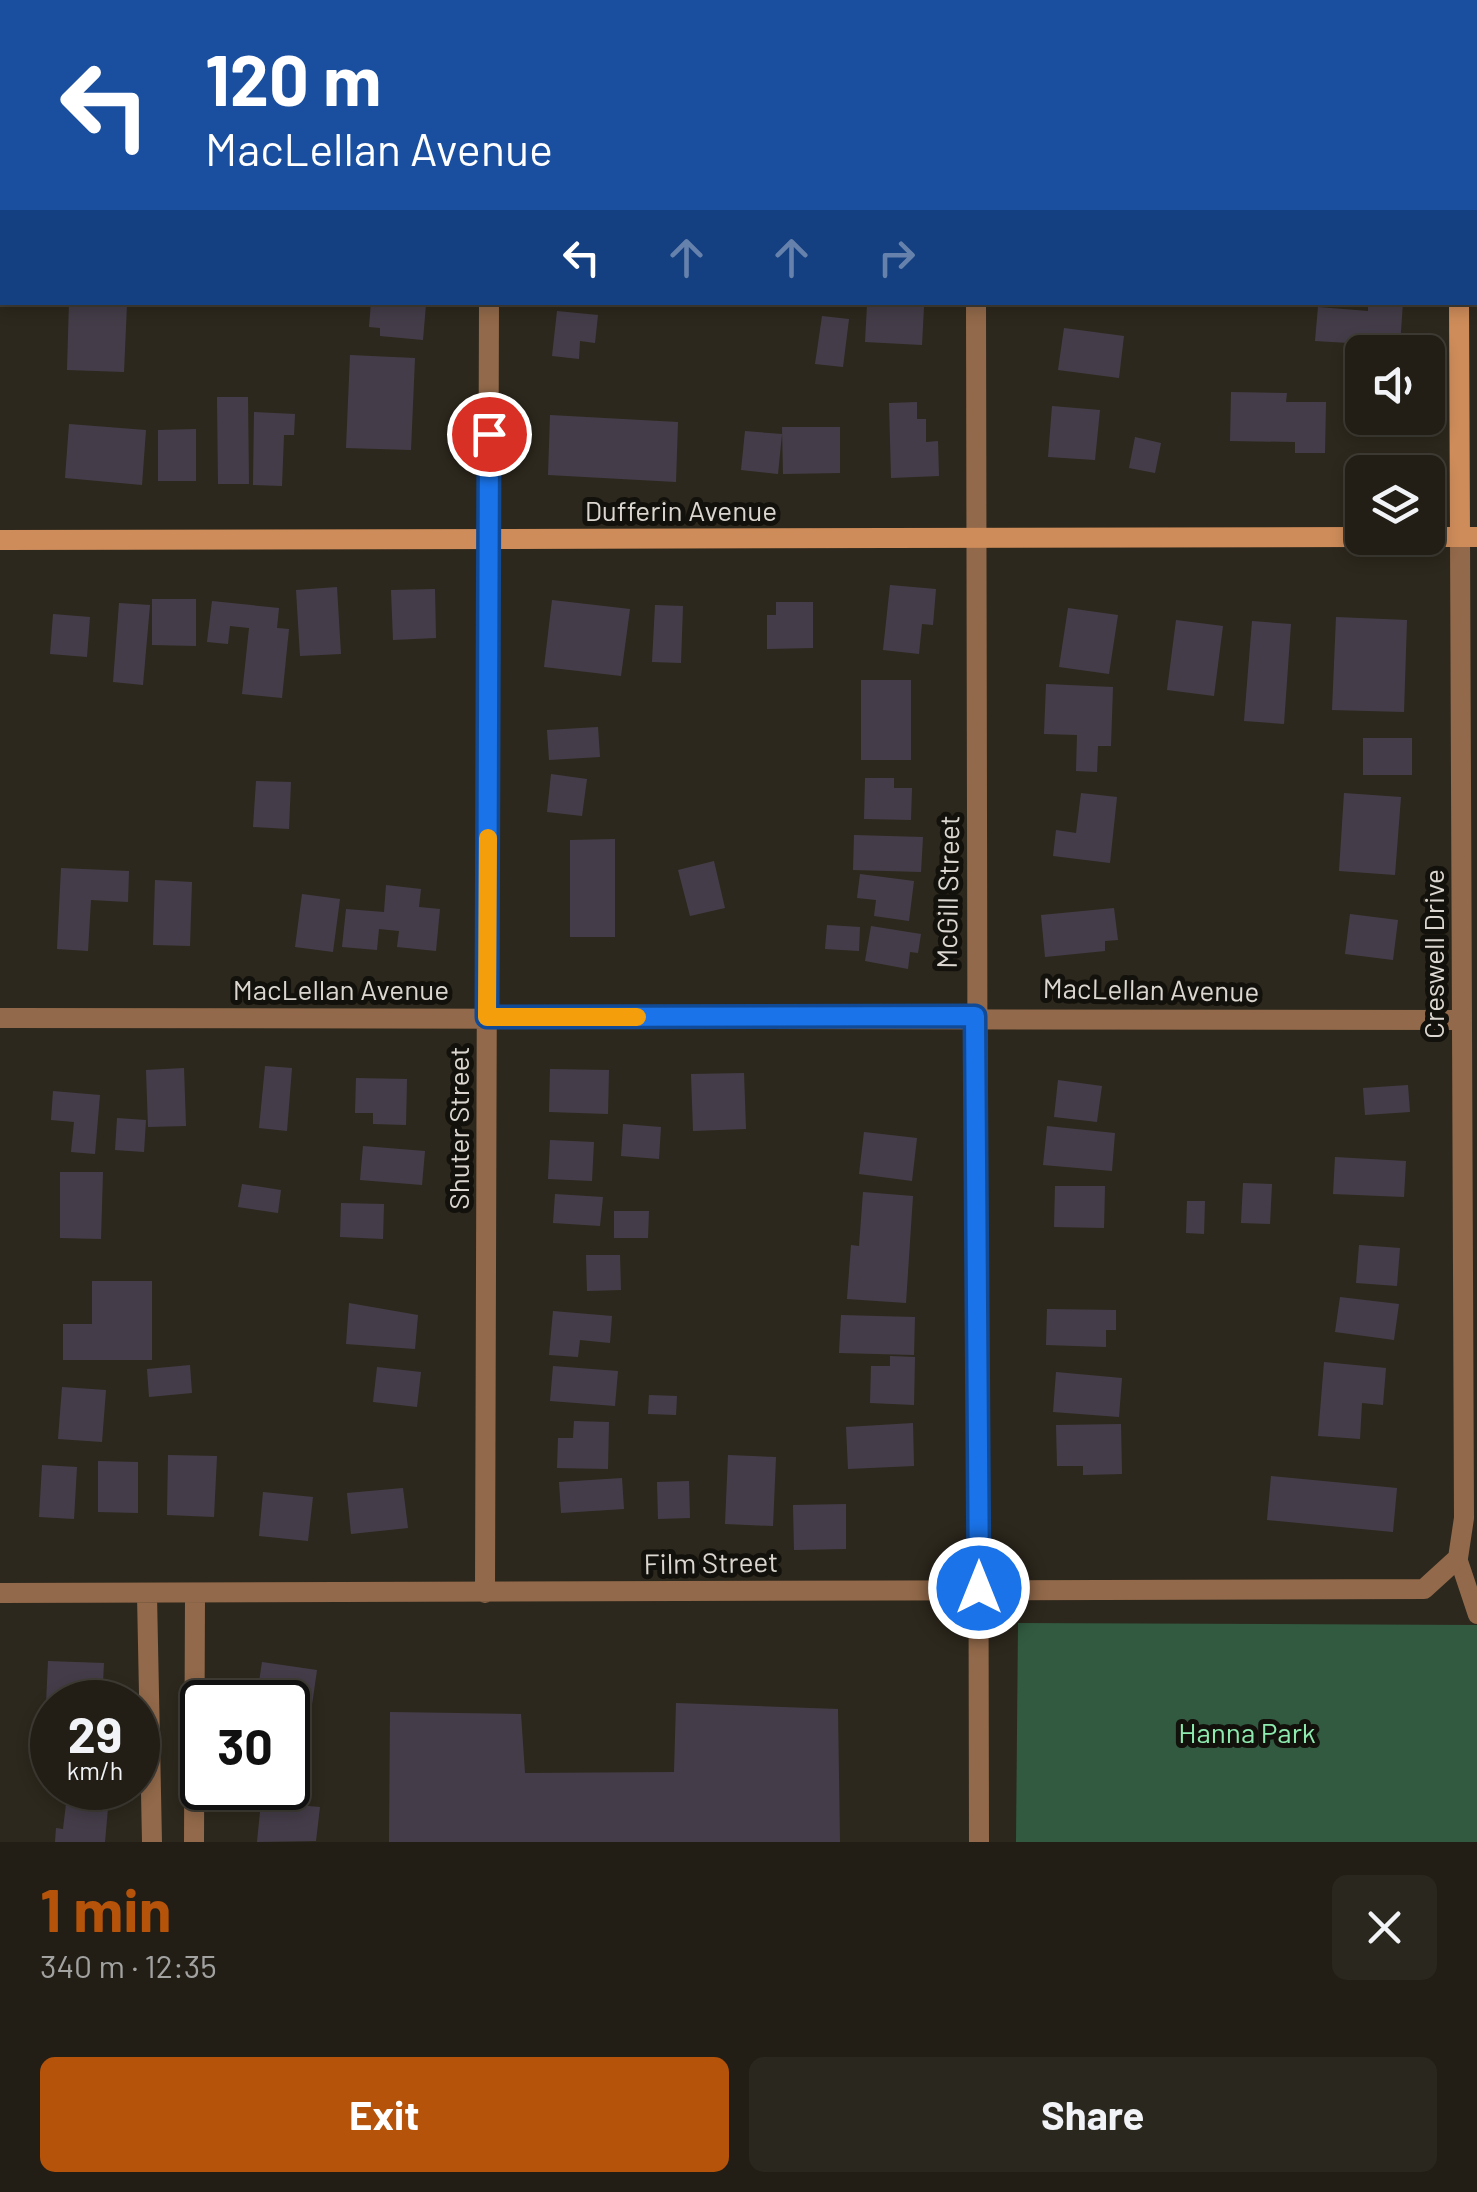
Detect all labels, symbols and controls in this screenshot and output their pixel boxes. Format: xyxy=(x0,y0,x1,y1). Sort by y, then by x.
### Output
text: 120 m xyxy=(205,36,381,120)
icon: left xyxy=(40,40,170,170)
text: MacLellan Avenue xyxy=(205,121,553,175)
icon: left xyxy=(554,230,609,285)
icon: ahead xyxy=(659,230,714,285)
icon: ahead xyxy=(764,230,819,285)
icon: right xyxy=(869,230,924,285)
map controls xyxy=(1345,335,1445,555)
button: sound xyxy=(1345,335,1445,435)
pin xyxy=(447,392,532,477)
icon: arrive xyxy=(462,407,517,462)
button: layers xyxy=(1345,455,1445,555)
street label: Dufferin Avenue xyxy=(585,493,777,527)
street label: McGill Street xyxy=(929,815,965,969)
street label: Creswell Drive xyxy=(1416,869,1450,1039)
street label: MacLellan Avenue xyxy=(1042,970,1260,1008)
street label: MacLellan Avenue xyxy=(233,972,449,1006)
street label: Shuter Street xyxy=(441,1046,475,1210)
position arrow xyxy=(927,1536,1031,1640)
street label: Film Street xyxy=(643,1544,779,1580)
speed limit sign: 30 xyxy=(180,1680,310,1810)
text: 29 xyxy=(68,1703,122,1763)
park label: Hanna Park xyxy=(1178,1715,1316,1749)
text: km/h xyxy=(67,1755,123,1785)
text: 1 min xyxy=(40,1872,171,1944)
button: close xyxy=(1332,1875,1437,1980)
text: 340 m · 12:35 xyxy=(40,1946,217,1984)
button: Exit xyxy=(40,2057,729,2172)
button: Share xyxy=(749,2057,1437,2172)

